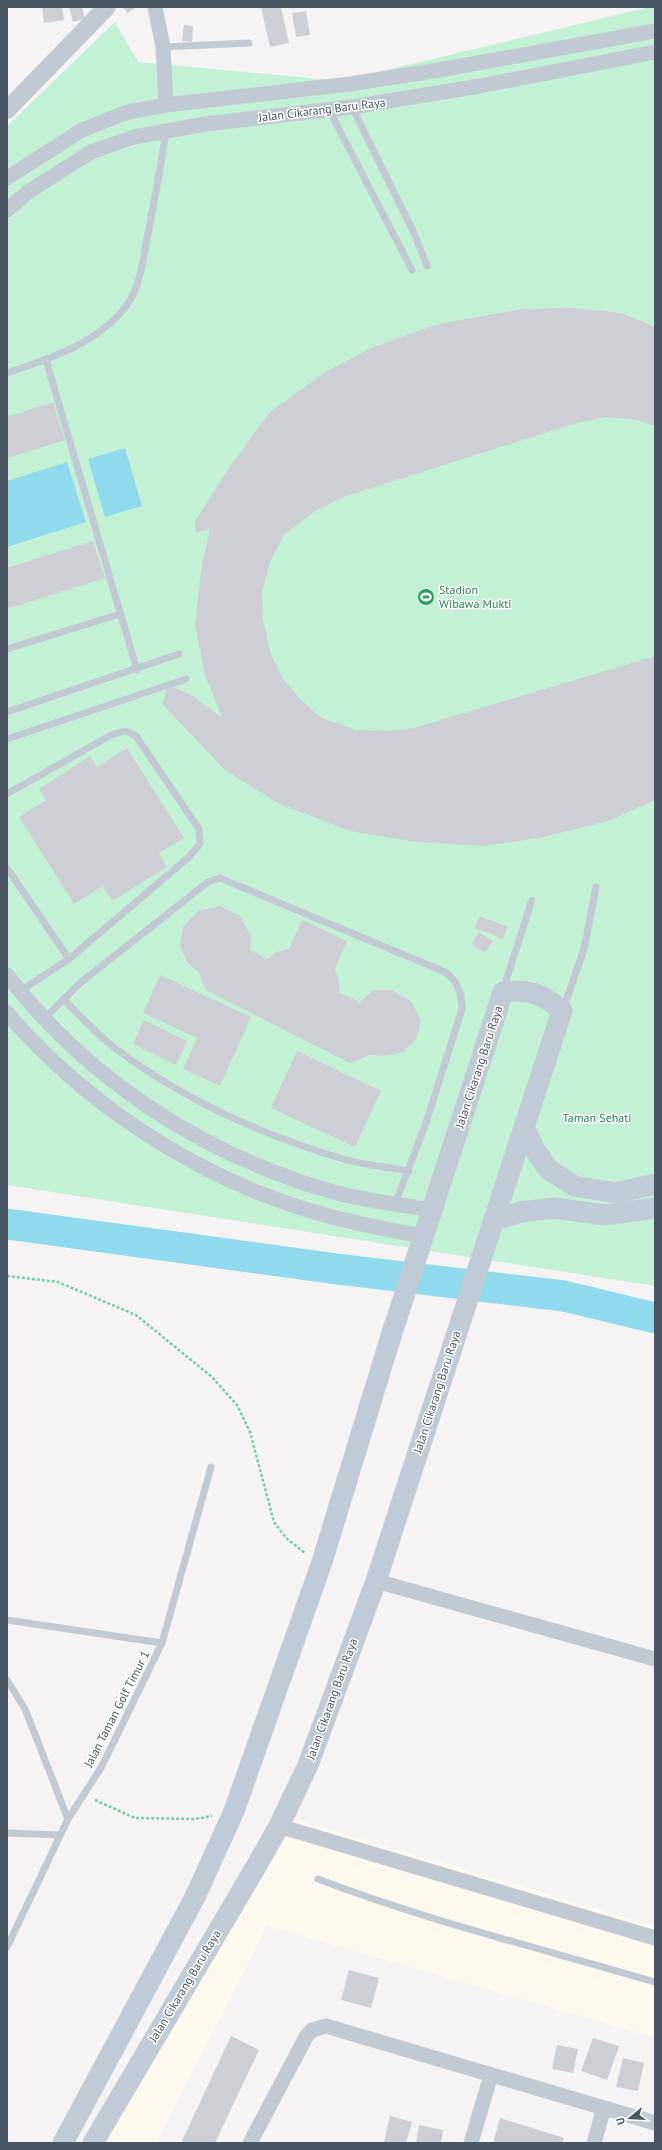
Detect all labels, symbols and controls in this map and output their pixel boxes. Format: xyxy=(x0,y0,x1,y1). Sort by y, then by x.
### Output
street label: Jalan Cikarang Baru Raya xyxy=(257,94,386,125)
place label: Stadion Wibawa Mukti xyxy=(439,582,512,611)
sports icon: Stadion Wibawa Mukti xyxy=(416,587,436,607)
street label: Jalan Cikarang Baru Raya xyxy=(451,1004,505,1131)
park label: Taman Sehati xyxy=(562,1110,632,1125)
street label: Jalan Cikarang Baru Raya xyxy=(409,1329,463,1456)
street label: Jalan Cikarang Baru Raya xyxy=(302,1636,360,1762)
street label: Jalan Taman Golf Timur 1 xyxy=(80,1648,153,1771)
street label: Jalan Cikarang Baru Raya xyxy=(145,1927,224,2045)
north arrow xyxy=(610,2098,650,2138)
text: U xyxy=(613,2116,628,2127)

